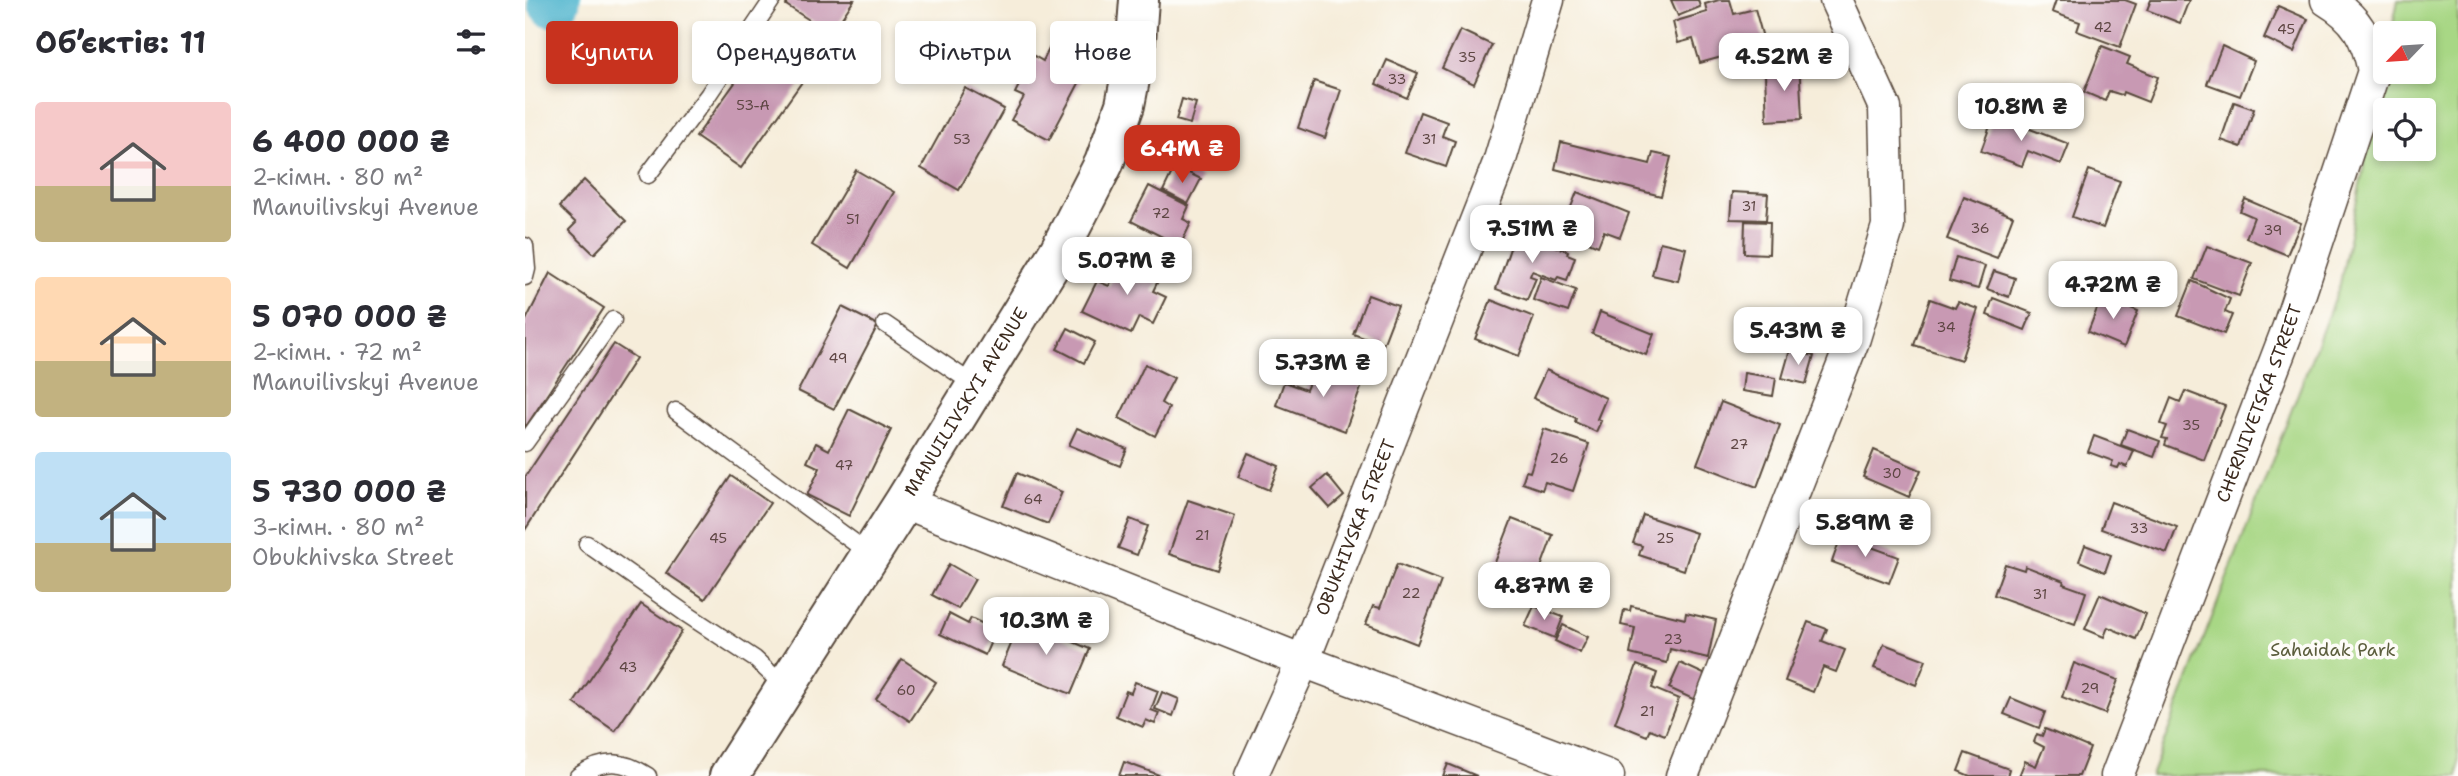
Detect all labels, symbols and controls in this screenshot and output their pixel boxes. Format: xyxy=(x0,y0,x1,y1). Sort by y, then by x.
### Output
house number: 42 xyxy=(2094,18,2112,36)
house number: 45 xyxy=(2277,20,2295,38)
chip: Купити xyxy=(546,21,678,84)
chip: Орендувати xyxy=(692,21,881,84)
chip: Фільтри xyxy=(895,21,1036,84)
chip: Нове xyxy=(1050,21,1156,84)
north arrow xyxy=(2373,21,2436,84)
map controls xyxy=(2373,21,2436,161)
text: Об’єктів: 11 xyxy=(35,22,206,63)
icon: filters xyxy=(452,23,490,61)
pin: 4.52M ₴ xyxy=(1719,34,1849,93)
text: 4.52M ₴ xyxy=(1735,41,1833,71)
house number: 35 xyxy=(1458,48,1476,66)
house number: 33 xyxy=(1388,70,1406,88)
pin: 10.8M ₴ xyxy=(1956,83,2086,143)
text: 10.8M ₴ xyxy=(1974,91,2068,121)
house number: 53-А xyxy=(736,96,770,114)
button: locate xyxy=(2373,98,2436,161)
text: 6 400 000 ₴ xyxy=(252,121,450,162)
pin: 6.4M ₴ xyxy=(1125,125,1239,185)
icon: home xyxy=(91,130,175,214)
house number: 53 xyxy=(953,130,971,148)
house number: 31 xyxy=(1422,130,1436,148)
text: 6.4M ₴ xyxy=(1140,133,1224,163)
text: 2-кімн. · 80 m² xyxy=(252,162,423,192)
text: Manuilivskyi Avenue xyxy=(252,192,479,222)
house number: 31 xyxy=(1742,197,1756,215)
house number: 72 xyxy=(1152,204,1170,222)
pin: 7.51M ₴ xyxy=(1467,205,1597,265)
house number: 51 xyxy=(846,210,860,228)
text: 7.51M ₴ xyxy=(1486,213,1578,243)
house number: 36 xyxy=(1970,219,1990,237)
house number: 39 xyxy=(2264,221,2282,239)
pin: 5.07M ₴ xyxy=(1062,238,1192,297)
text: 5.07M ₴ xyxy=(1078,245,1176,275)
pin: 4.72M ₴ xyxy=(2048,262,2178,321)
text: 4.72M ₴ xyxy=(2064,269,2162,299)
text: 5 070 000 ₴ xyxy=(252,296,447,337)
street label: CHERNIVETSKA STREET xyxy=(2211,301,2307,506)
street label: MANUILIVSKYI AVENUE xyxy=(899,303,1033,501)
icon: home xyxy=(91,305,175,389)
pin: 5.43M ₴ xyxy=(1733,308,1863,367)
text: 5.43M ₴ xyxy=(1750,315,1846,345)
house number: 34 xyxy=(1936,318,1956,336)
text: 2-кімн. · 72 m² xyxy=(252,337,422,367)
pin: 5.73M ₴ xyxy=(1258,340,1388,399)
text: 5.73M ₴ xyxy=(1275,347,1371,377)
house number: 49 xyxy=(829,349,848,367)
text: Manuilivskyi Avenue xyxy=(252,367,479,397)
house number: 35 xyxy=(2182,416,2200,434)
street label: OBUKHIVSKA STREET xyxy=(1310,435,1401,619)
house number: 27 xyxy=(1730,435,1748,453)
house number: 26 xyxy=(1550,449,1569,467)
house number: 47 xyxy=(835,456,853,474)
house number: 30 xyxy=(1882,464,1902,482)
text: 5 730 000 ₴ xyxy=(252,471,447,512)
icon: home xyxy=(91,480,175,564)
house number: 64 xyxy=(1023,490,1043,508)
pin: 5.89M ₴ xyxy=(1800,500,1930,559)
text: 5.89M ₴ xyxy=(1816,507,1914,537)
text: 3-кімн. · 80 m² xyxy=(252,512,425,542)
house number: 33 xyxy=(2130,519,2148,537)
house number: 21 xyxy=(1195,526,1209,544)
house number: 45 xyxy=(709,529,727,547)
house number: 25 xyxy=(1656,529,1674,547)
text: Obukhivska Street xyxy=(252,542,454,572)
pin: 4.87M ₴ xyxy=(1479,562,1609,622)
text: 4.87M ₴ xyxy=(1494,570,1594,600)
house number: 22 xyxy=(1402,584,1420,602)
house number: 31 xyxy=(2033,585,2047,603)
pin: 10.3M ₴ xyxy=(981,598,1111,657)
text: 10.3M ₴ xyxy=(999,605,1093,635)
house number: 23 xyxy=(1664,630,1682,648)
park label: Sahaidak Park xyxy=(2270,638,2396,662)
house number: 43 xyxy=(619,658,637,676)
house number: 29 xyxy=(2081,679,2099,697)
house number: 60 xyxy=(896,681,916,699)
house number: 21 xyxy=(1640,702,1654,720)

